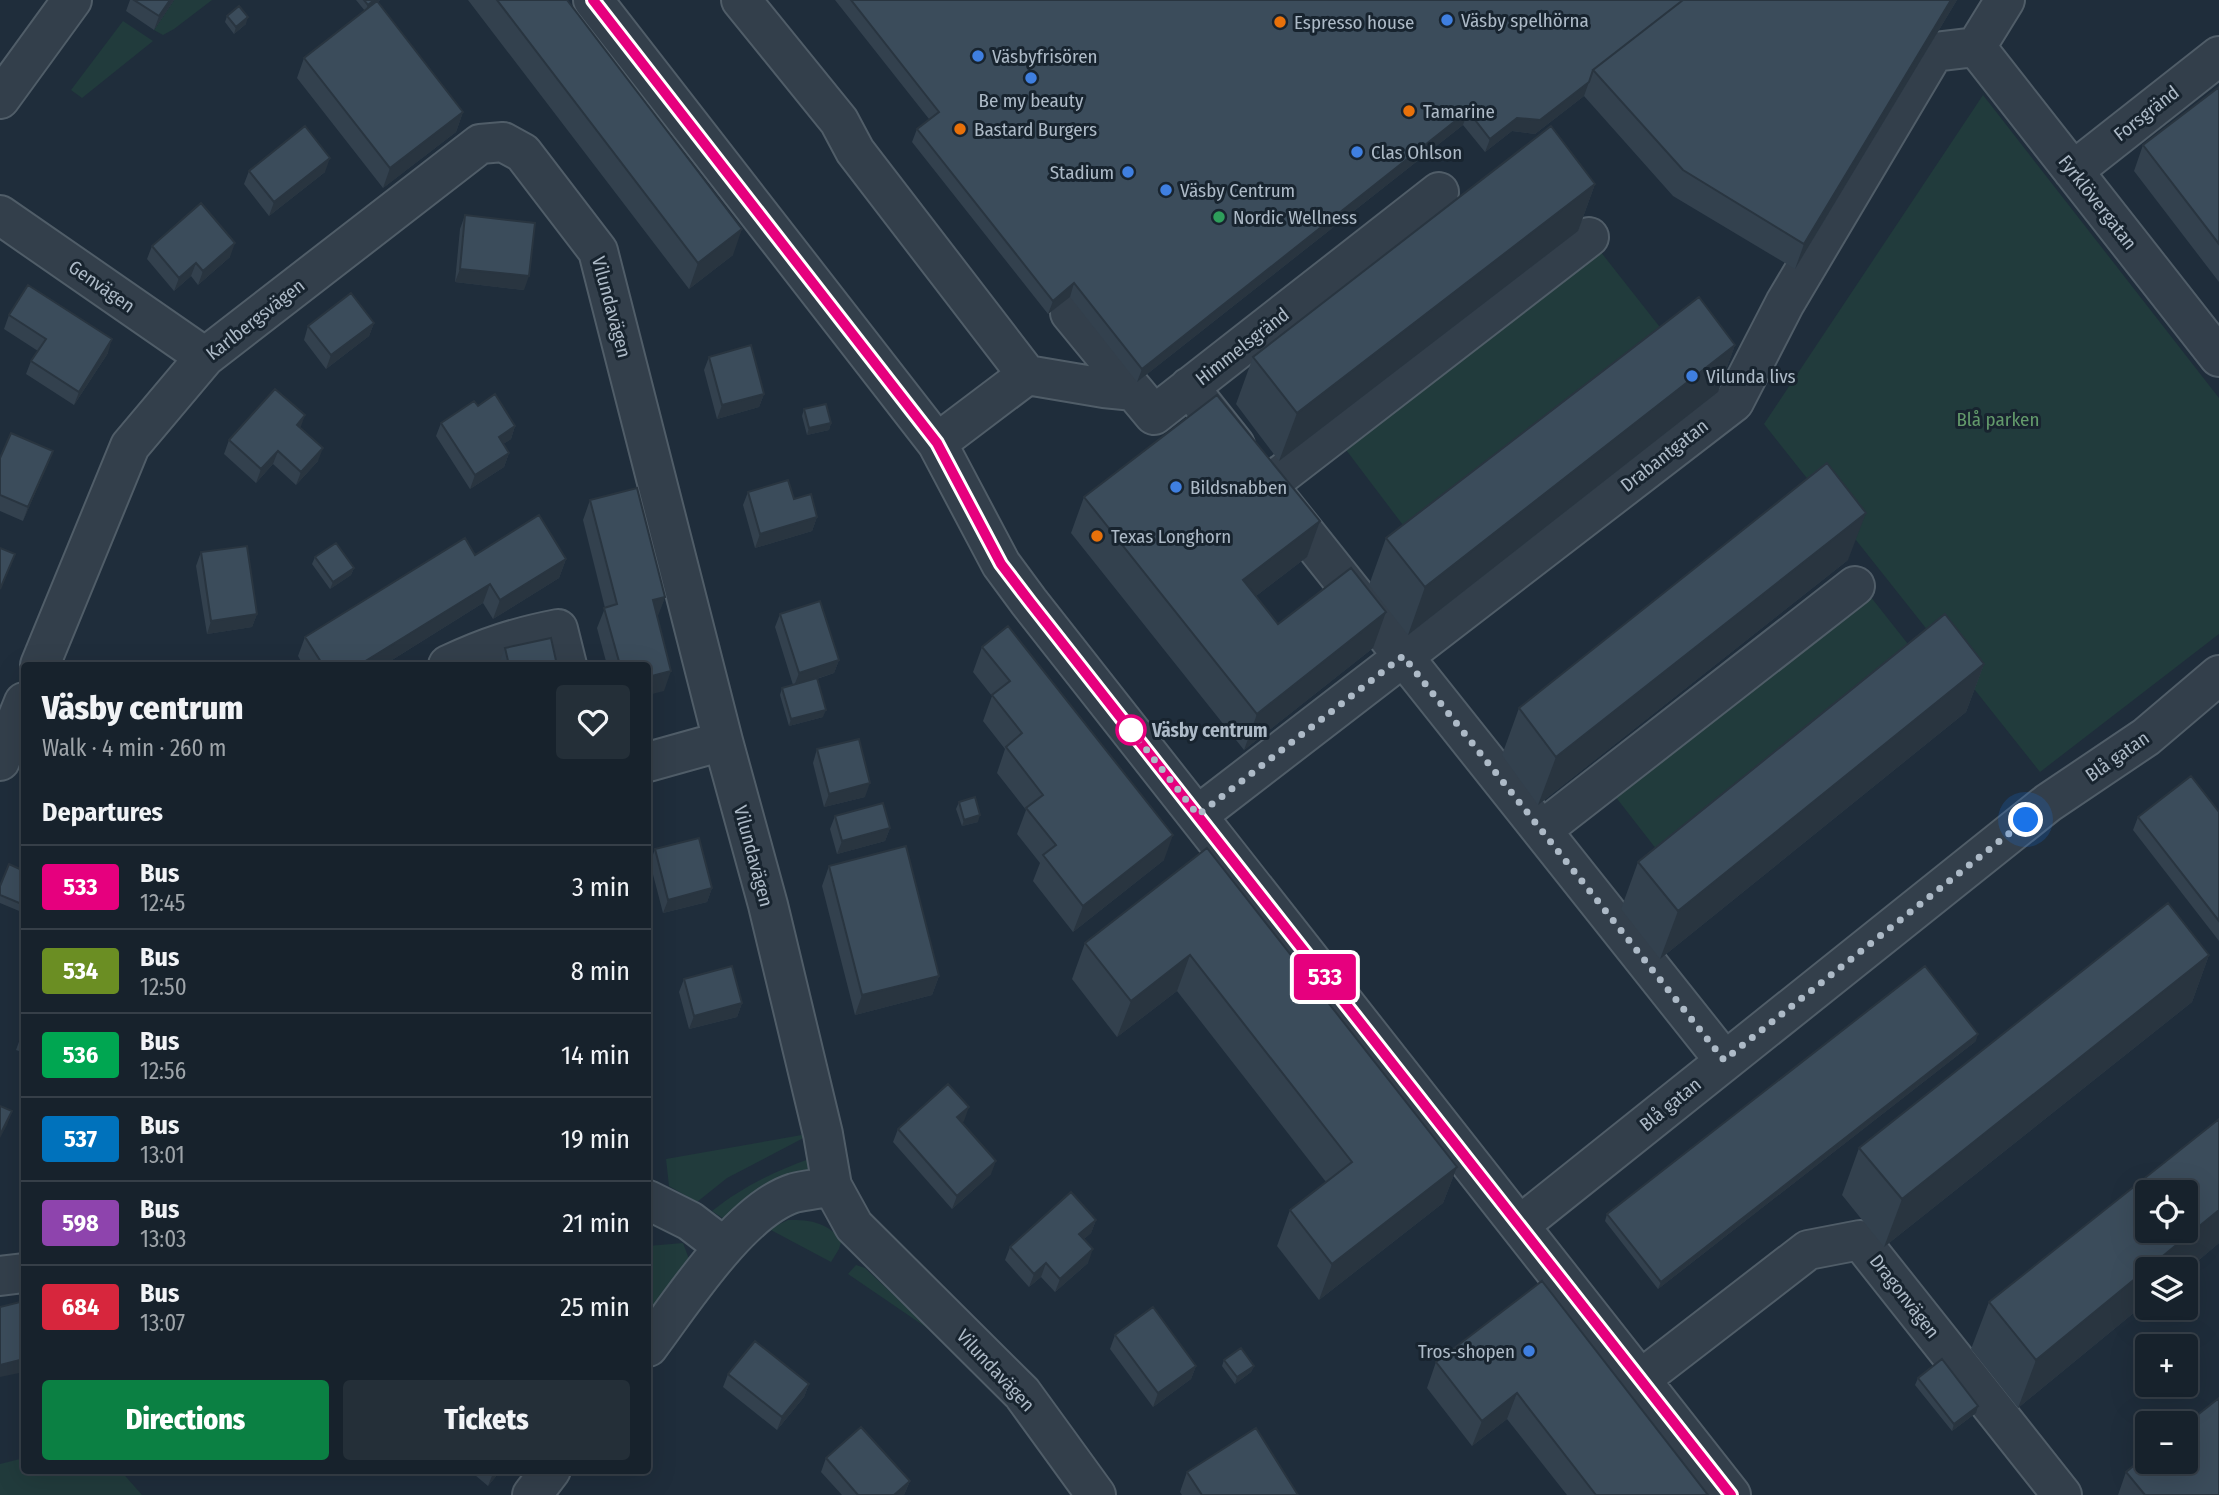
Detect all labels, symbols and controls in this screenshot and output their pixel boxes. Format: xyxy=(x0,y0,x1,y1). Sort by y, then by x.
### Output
place label: Väsby spelhörna xyxy=(1461,9,1589,32)
place label: Espresso house xyxy=(1294,11,1414,34)
marker: Väsby spelhörna xyxy=(1439,12,1455,28)
marker: Espresso house xyxy=(1272,14,1288,30)
place label: Väsbyfrisören xyxy=(992,45,1098,68)
marker: Väsbyfrisören xyxy=(970,48,986,64)
marker: Be my beauty xyxy=(1023,70,1039,86)
street label: Forsgränd xyxy=(2109,81,2184,146)
place label: Be my beauty xyxy=(979,89,1084,112)
place label: Tamarine xyxy=(1423,100,1495,123)
marker: Tamarine xyxy=(1401,103,1417,119)
place label: Bastard Burgers xyxy=(974,118,1097,141)
marker: Bastard Burgers xyxy=(952,121,968,137)
place label: Clas Ohlson xyxy=(1371,141,1462,164)
marker: Clas Ohlson xyxy=(1349,144,1365,160)
street label: Fyrklövergatan xyxy=(2053,150,2142,254)
place label: Stadium xyxy=(1050,161,1114,184)
marker: Stadium xyxy=(1120,164,1136,180)
place label: Väsby Centrum xyxy=(1180,179,1295,202)
marker: Väsby Centrum xyxy=(1158,182,1174,198)
place label: Nordic Wellness xyxy=(1233,206,1357,229)
marker: Nordic Wellness xyxy=(1211,209,1227,225)
street label: Vilundavägen xyxy=(587,254,636,360)
street label: Genvägen xyxy=(64,255,139,317)
street label: Karlbergsvägen xyxy=(201,274,309,365)
street label: Himmelsgränd xyxy=(1191,303,1294,390)
place label: Vilunda livs xyxy=(1706,365,1796,388)
marker: Vilunda livs xyxy=(1684,368,1700,384)
park label: Blå parken xyxy=(1956,408,2040,431)
street label: Drabantgatan xyxy=(1616,414,1713,497)
place label: Bildsnabben xyxy=(1190,476,1287,499)
marker: Bildsnabben xyxy=(1168,479,1184,495)
place label: Texas Longhorn xyxy=(1111,525,1231,548)
marker: Texas Longhorn xyxy=(1089,528,1105,544)
button: heart xyxy=(556,685,630,759)
text: Väsby centrum xyxy=(42,688,243,728)
marker: Väsby centrum xyxy=(1116,715,1146,745)
place label: Väsby centrum xyxy=(1151,719,1268,742)
street label: Blå gatan xyxy=(2081,726,2154,787)
text: Walk · 4 min · 260 m xyxy=(42,734,227,762)
text: Departures xyxy=(42,797,163,828)
your location xyxy=(2008,802,2043,837)
street label: Vilundavägen xyxy=(729,803,778,909)
text: Bus xyxy=(140,858,179,889)
text: 3 min xyxy=(572,872,630,903)
text: 533 xyxy=(63,873,98,901)
text: 12:45 xyxy=(140,889,185,917)
text: Bus xyxy=(140,942,179,973)
line badge: 533 xyxy=(1285,954,1365,1000)
text: 8 min xyxy=(571,956,630,987)
text: 534 xyxy=(63,957,98,985)
text: 533 xyxy=(1308,963,1342,991)
text: 12:50 xyxy=(140,973,187,1001)
text: Bus xyxy=(140,1026,179,1057)
text: 14 min xyxy=(561,1040,630,1071)
text: 536 xyxy=(63,1041,98,1069)
text: 12:56 xyxy=(140,1057,186,1085)
street label: Blå gatan xyxy=(1635,1073,1706,1136)
text: Bus xyxy=(140,1110,179,1141)
text: 19 min xyxy=(561,1124,630,1155)
text: 537 xyxy=(64,1125,97,1153)
text: 13:01 xyxy=(140,1141,185,1169)
map controls xyxy=(2135,1180,2198,1474)
button: locate xyxy=(2135,1180,2198,1243)
text: Bus xyxy=(140,1194,179,1225)
text: 21 min xyxy=(563,1208,630,1239)
text: 598 xyxy=(62,1209,99,1237)
text: 13:03 xyxy=(140,1225,186,1253)
street label: Dragonvägen xyxy=(1865,1250,1944,1343)
button: layers xyxy=(2135,1257,2198,1320)
text: Bus xyxy=(140,1278,179,1309)
text: 25 min xyxy=(560,1292,630,1323)
text: 684 xyxy=(62,1293,99,1321)
text: 13:07 xyxy=(140,1309,185,1337)
street label: Vilundavägen xyxy=(952,1324,1039,1416)
button: + xyxy=(2135,1334,2198,1397)
place label: Tros-shopen xyxy=(1418,1340,1515,1363)
marker: Tros-shopen xyxy=(1521,1343,1537,1359)
button: Directions xyxy=(42,1380,329,1460)
button: Tickets xyxy=(343,1380,630,1460)
button: − xyxy=(2135,1411,2198,1474)

